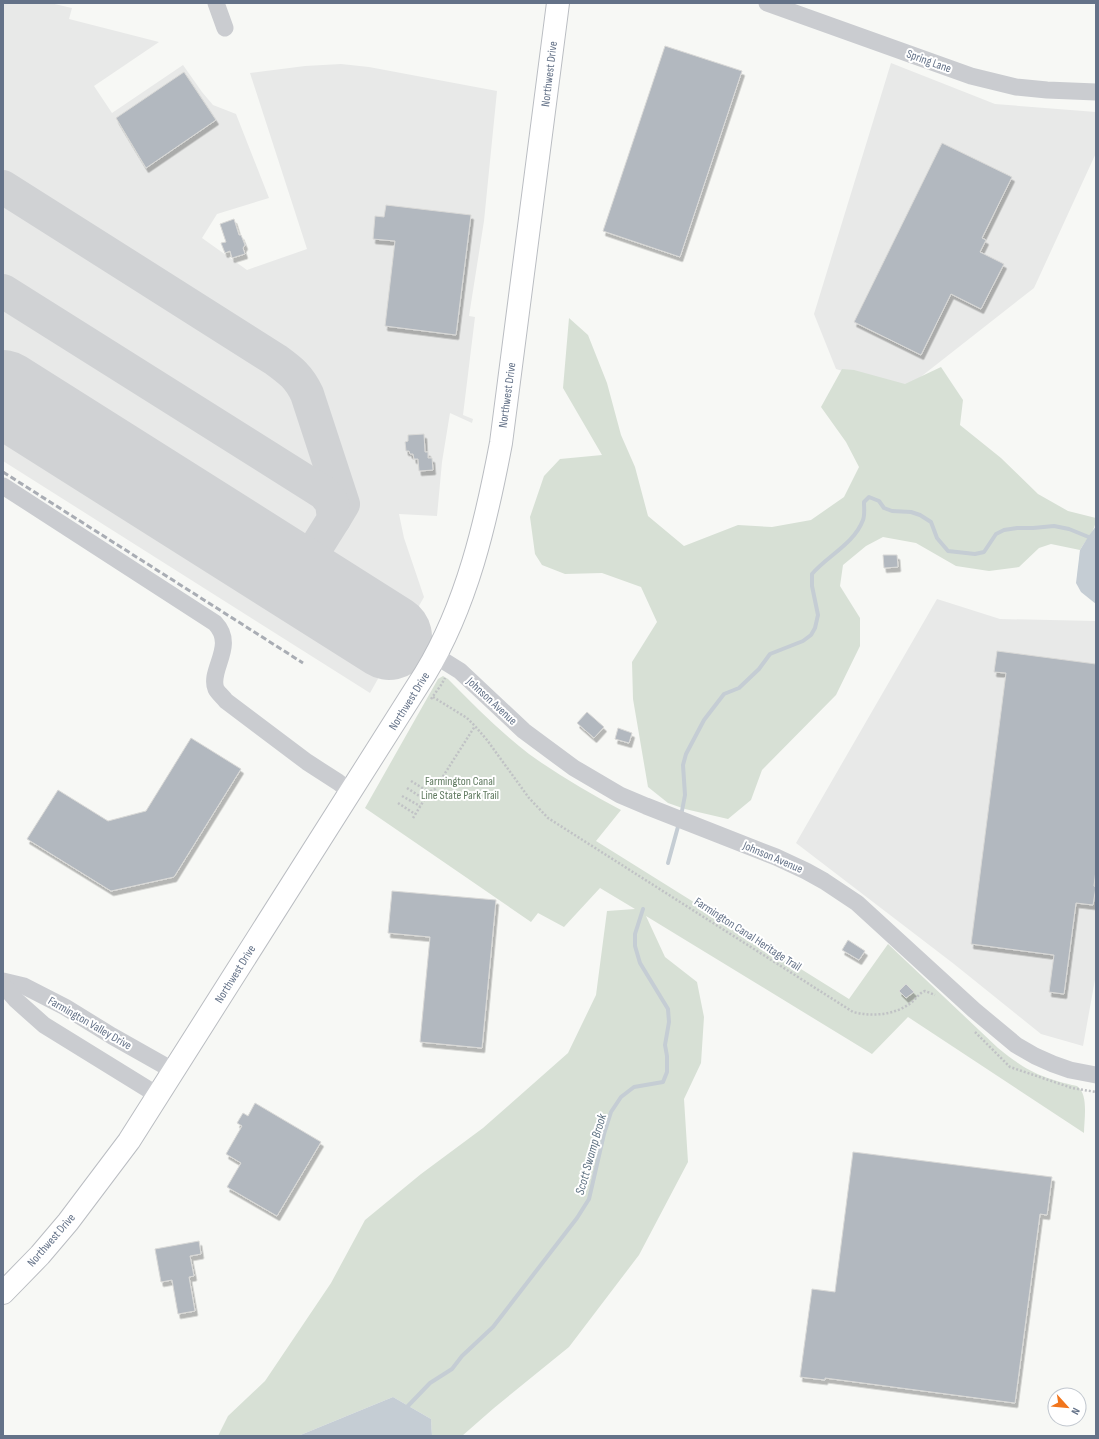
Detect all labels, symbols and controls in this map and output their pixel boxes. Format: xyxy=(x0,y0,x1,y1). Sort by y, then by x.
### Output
street label: Northwest Drive xyxy=(538,40,561,108)
street label: Spring Lane xyxy=(904,46,953,77)
street label: Northwest Drive xyxy=(495,361,520,429)
street label: Northwest Drive xyxy=(386,669,433,733)
street label: Johnson Avenue xyxy=(463,674,520,729)
park label: Farmington Canal Line State Park Trail xyxy=(421,774,499,803)
street label: Johnson Avenue xyxy=(740,838,805,877)
street label: Farmington Canal Heritage Trail xyxy=(691,894,804,975)
street label: Northwest Drive xyxy=(212,942,259,1006)
street label: Farmington Valley Drive xyxy=(45,993,134,1054)
water label: Scott Swamp Brook xyxy=(572,1111,610,1197)
street label: Northwest Drive xyxy=(24,1210,79,1270)
north arrow xyxy=(1047,1387,1087,1427)
text: N xyxy=(1068,1406,1083,1417)

